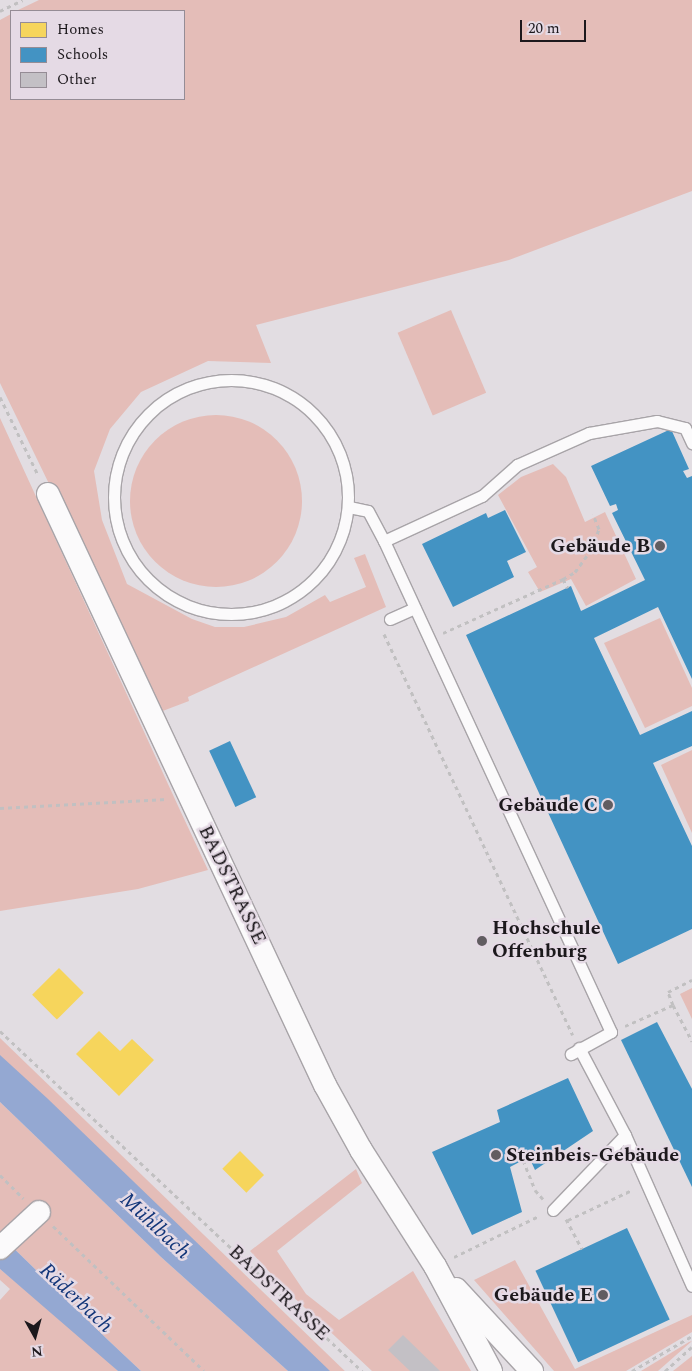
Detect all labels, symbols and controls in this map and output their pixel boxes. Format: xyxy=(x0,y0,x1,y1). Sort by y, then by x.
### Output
legend xyxy=(10,10,185,100)
scale bar xyxy=(522,10,588,42)
text: 20 m xyxy=(528,17,560,40)
text: Homes xyxy=(57,18,104,41)
text: Schools xyxy=(57,43,108,66)
text: Other xyxy=(57,68,96,91)
place label: Gebäude B xyxy=(550,534,650,558)
marker: Gebäude B xyxy=(654,540,666,552)
place label: Gebäude C xyxy=(498,793,598,817)
marker: Gebäude C xyxy=(602,799,614,811)
street label: BADSTRASSE xyxy=(193,821,271,949)
place label: Hochschule Offenburg xyxy=(492,917,601,964)
marker: Hochschule Offenburg xyxy=(476,935,488,947)
place label: Steinbeis-Gebäude xyxy=(506,1143,679,1167)
marker: Steinbeis-Gebäude xyxy=(490,1149,502,1161)
water label: Mühlbach xyxy=(115,1187,195,1265)
street label: BADSTRASSE xyxy=(223,1240,335,1346)
water label: Räderbach xyxy=(34,1258,118,1338)
place label: Gebäude E xyxy=(494,1283,593,1307)
marker: Gebäude E xyxy=(597,1289,609,1301)
north arrow xyxy=(10,1311,60,1361)
text: N xyxy=(30,1340,44,1363)

